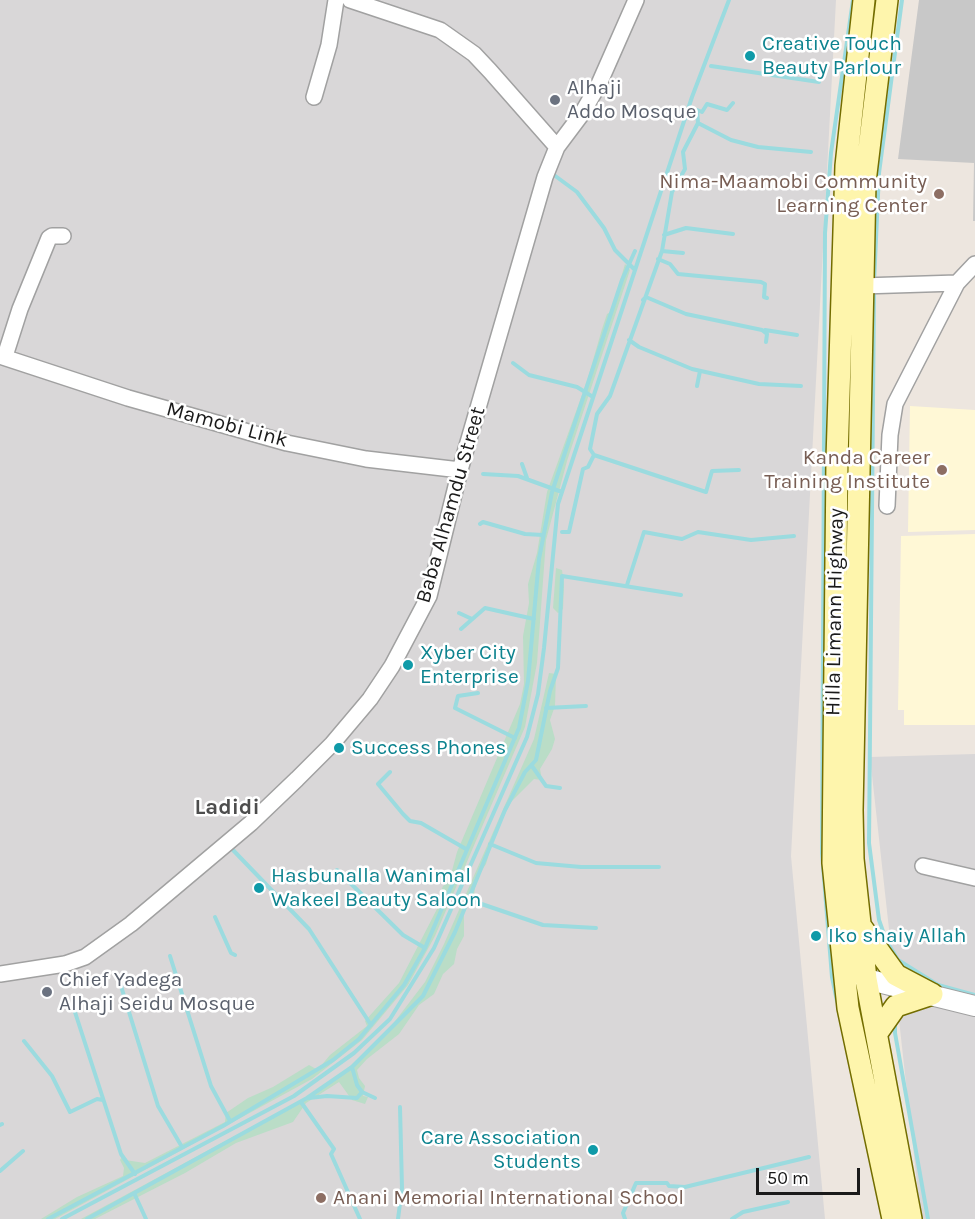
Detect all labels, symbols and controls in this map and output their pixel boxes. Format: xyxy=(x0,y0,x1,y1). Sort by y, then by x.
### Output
place label: Creative Touch Beauty Parlour xyxy=(762,31,902,81)
marker: Creative Touch Beauty Parlour xyxy=(743,49,757,63)
place label: Alhaji Addo Mosque xyxy=(567,75,696,125)
marker: Alhaji Addo Mosque xyxy=(548,93,562,107)
place label: Nima-Maamobi Community Learning Center xyxy=(659,169,927,219)
marker: Nima-Maamobi Community Learning Center xyxy=(932,187,946,201)
street label: Mamobi Link xyxy=(163,397,291,453)
street label: Baba Alhamdu Street xyxy=(411,404,491,606)
place label: Kanda Career Training Institute xyxy=(764,445,930,495)
marker: Kanda Career Training Institute xyxy=(935,463,949,477)
street label: Hilla Limann Highway xyxy=(821,508,849,716)
place label: Xyber City Enterprise xyxy=(420,640,519,690)
marker: Xyber City Enterprise xyxy=(401,658,415,672)
place label: Success Phones xyxy=(351,735,506,761)
marker: Success Phones xyxy=(332,741,346,755)
district label: Ladidi xyxy=(194,795,260,821)
place label: Hasbunalla Wanimal Wakeel Beauty Saloon xyxy=(271,863,481,913)
marker: Hasbunalla Wanimal Wakeel Beauty Saloon xyxy=(252,881,266,895)
place label: Iko shaiy Allah xyxy=(828,923,967,949)
marker: Iko shaiy Allah xyxy=(809,929,823,943)
place label: Chief Yadega Alhaji Seidu Mosque xyxy=(59,967,255,1017)
marker: Chief Yadega Alhaji Seidu Mosque xyxy=(40,985,54,999)
place label: Care Association Students xyxy=(421,1125,581,1175)
marker: Care Association Students xyxy=(586,1143,600,1157)
scale bar xyxy=(759,1156,862,1194)
text: 50 m xyxy=(767,1167,809,1189)
place label: Anani Memorial International School xyxy=(333,1185,684,1211)
marker: Anani Memorial International School xyxy=(314,1191,328,1205)

